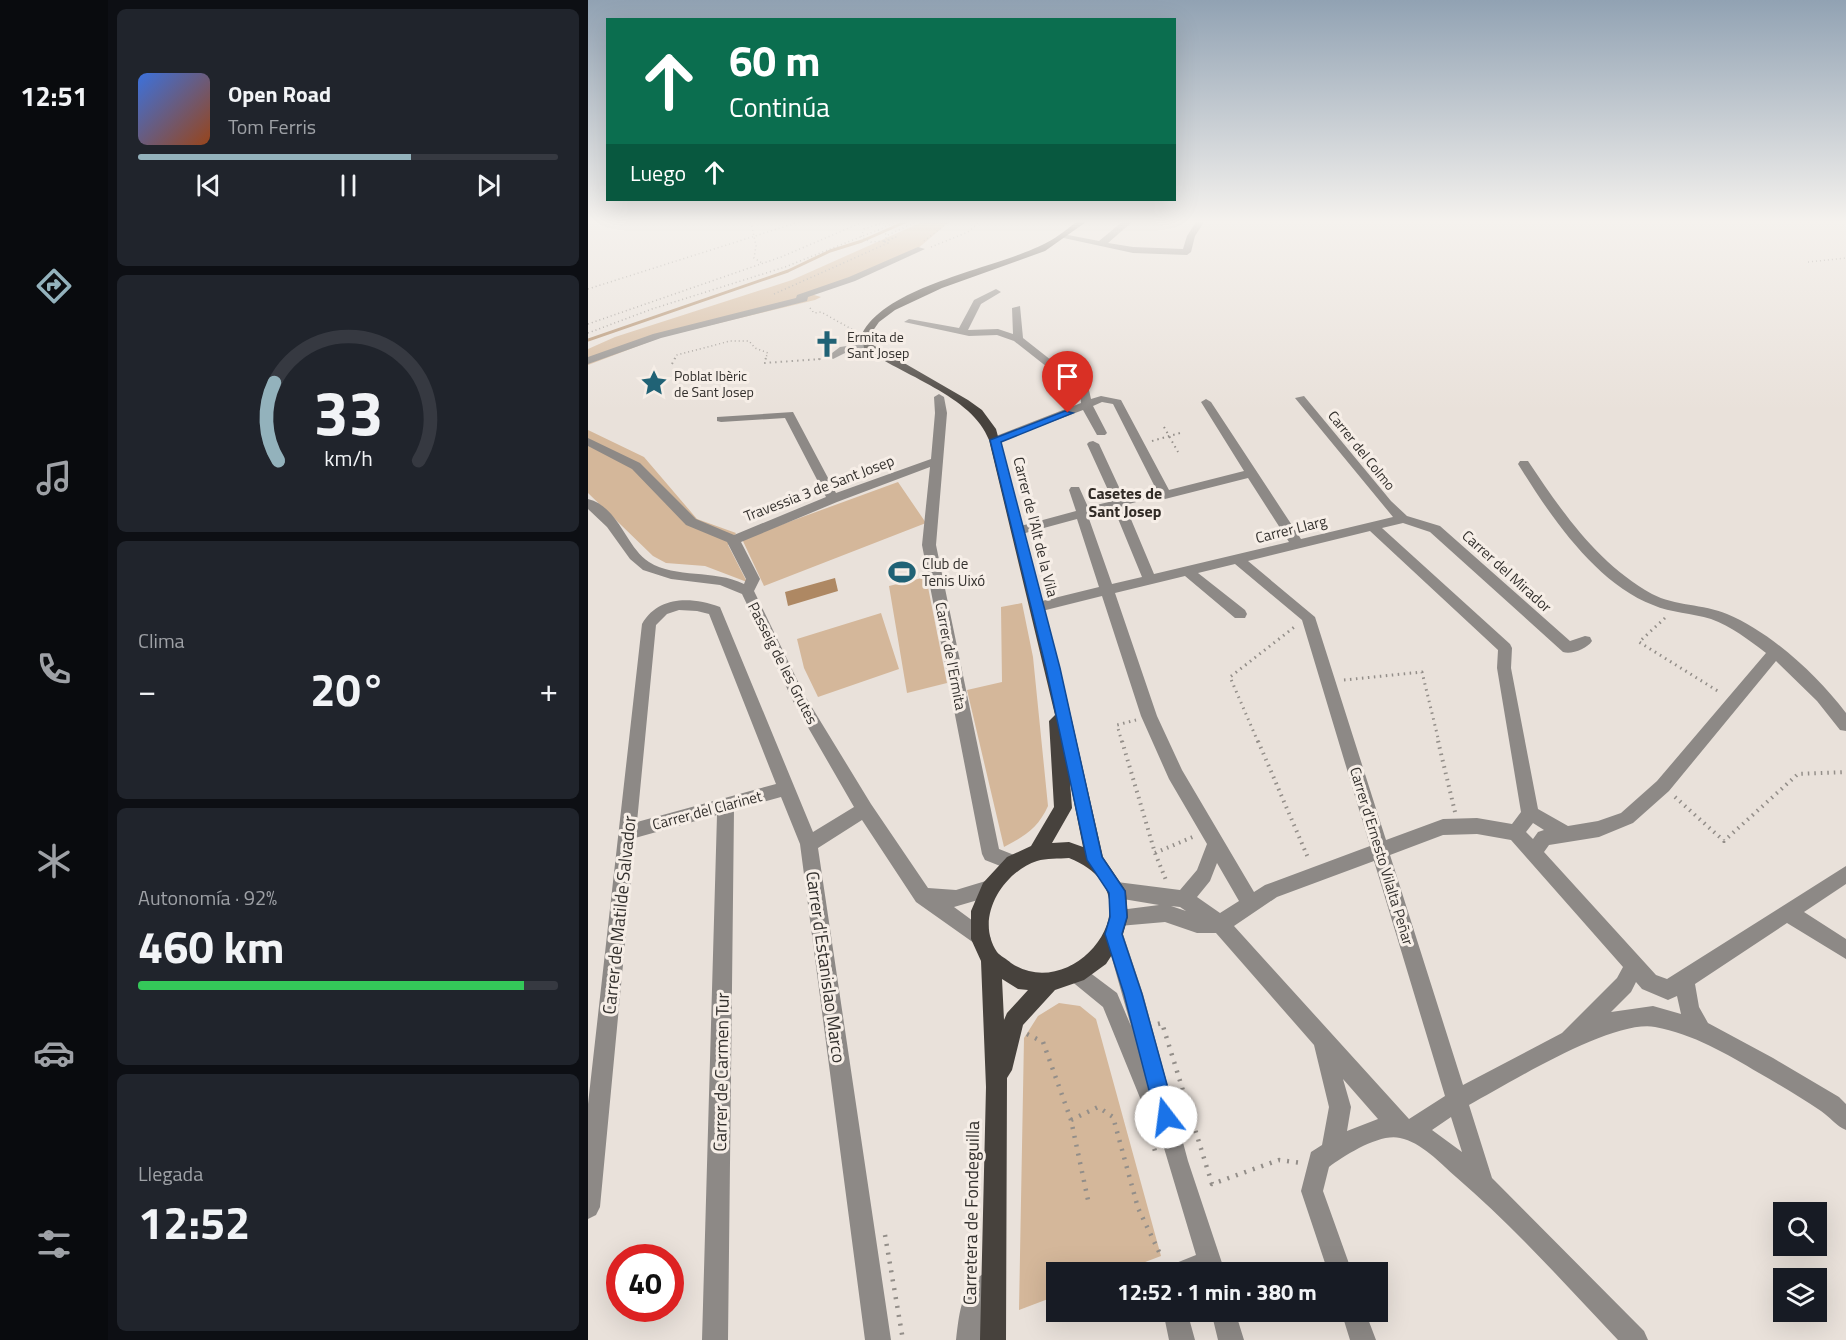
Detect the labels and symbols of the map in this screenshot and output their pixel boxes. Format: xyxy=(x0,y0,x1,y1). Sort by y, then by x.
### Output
place label: Ermita de Sant Josep xyxy=(847,326,909,363)
church icon: Ermita de Sant Josep xyxy=(812,329,842,359)
pin xyxy=(1042,351,1093,413)
place label: Poblat Ibèric de Sant Josep xyxy=(674,365,754,402)
place icon: Poblat Ibèric de Sant Josep xyxy=(639,368,669,398)
street label: Carrer del Colmo xyxy=(1323,406,1401,494)
street label: Travessia 3 de Sant Josep xyxy=(741,449,898,527)
street label: Carrer de l'Alt de la Vila xyxy=(1007,454,1065,600)
district label: Casetes de Sant Josep xyxy=(1088,481,1162,523)
street label: Carrer Llarg xyxy=(1253,509,1329,549)
street label: Carrer del Mirador xyxy=(1457,524,1557,618)
place label: Club de Tenis Uixó xyxy=(922,552,985,592)
sports icon: Club de Tenis Uixó xyxy=(887,557,917,587)
street label: Passeig de les Grutes xyxy=(742,598,824,728)
street label: Carrer de l'Ermita xyxy=(929,600,973,712)
street label: Carrer d'Ernesto Vilalta Peñar xyxy=(1344,764,1420,948)
street label: Carrer del Clarinet xyxy=(650,784,765,836)
street label: Carrer de Matilde Salvador xyxy=(595,814,643,1016)
street label: Carrer d'Estanislao Marco xyxy=(799,869,853,1065)
street label: Carrer de Carmen Tur xyxy=(706,992,736,1152)
position arrow xyxy=(1134,1085,1198,1149)
street label: Carretera de Fondeguilla xyxy=(956,1121,986,1305)
speed limit sign: 40 xyxy=(606,1244,684,1322)

